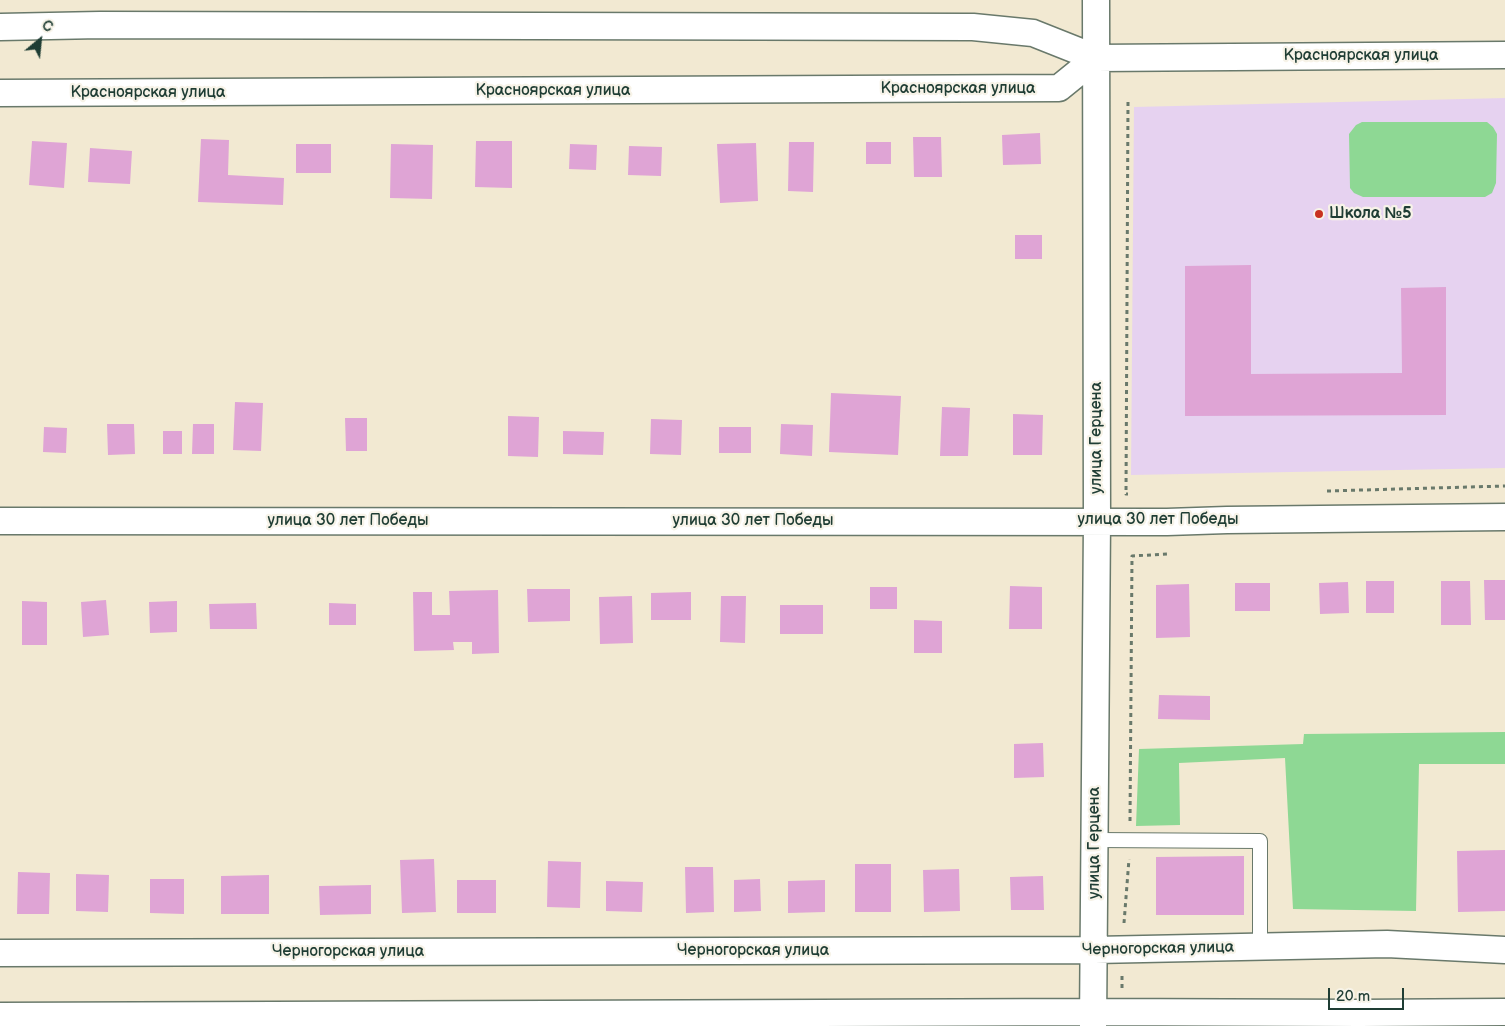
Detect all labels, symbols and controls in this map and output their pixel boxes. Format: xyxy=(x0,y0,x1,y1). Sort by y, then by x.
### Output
north arrow xyxy=(15,15,65,65)
text: С xyxy=(39,17,56,36)
street label: Красноярская улица xyxy=(1284,46,1438,66)
street label: Красноярская улица xyxy=(881,79,1035,99)
street label: Красноярская улица xyxy=(476,81,630,101)
street label: Красноярская улица xyxy=(71,83,225,103)
place label: Школа №5 xyxy=(1329,204,1412,224)
marker: Школа №5 xyxy=(1313,208,1325,220)
street label: улица Герцена xyxy=(1087,382,1107,494)
street label: улица 30 лет Победы xyxy=(1077,510,1239,530)
street label: улица 30 лет Победы xyxy=(267,511,429,531)
street label: улица 30 лет Победы xyxy=(672,511,834,531)
street label: улица Герцена xyxy=(1085,787,1105,899)
street label: Черногорская улица xyxy=(1082,938,1234,960)
street label: Черногорская улица xyxy=(677,941,829,961)
street label: Черногорская улица xyxy=(272,942,424,962)
scale bar xyxy=(1330,978,1406,1010)
text: 20 m xyxy=(1336,987,1370,1006)

